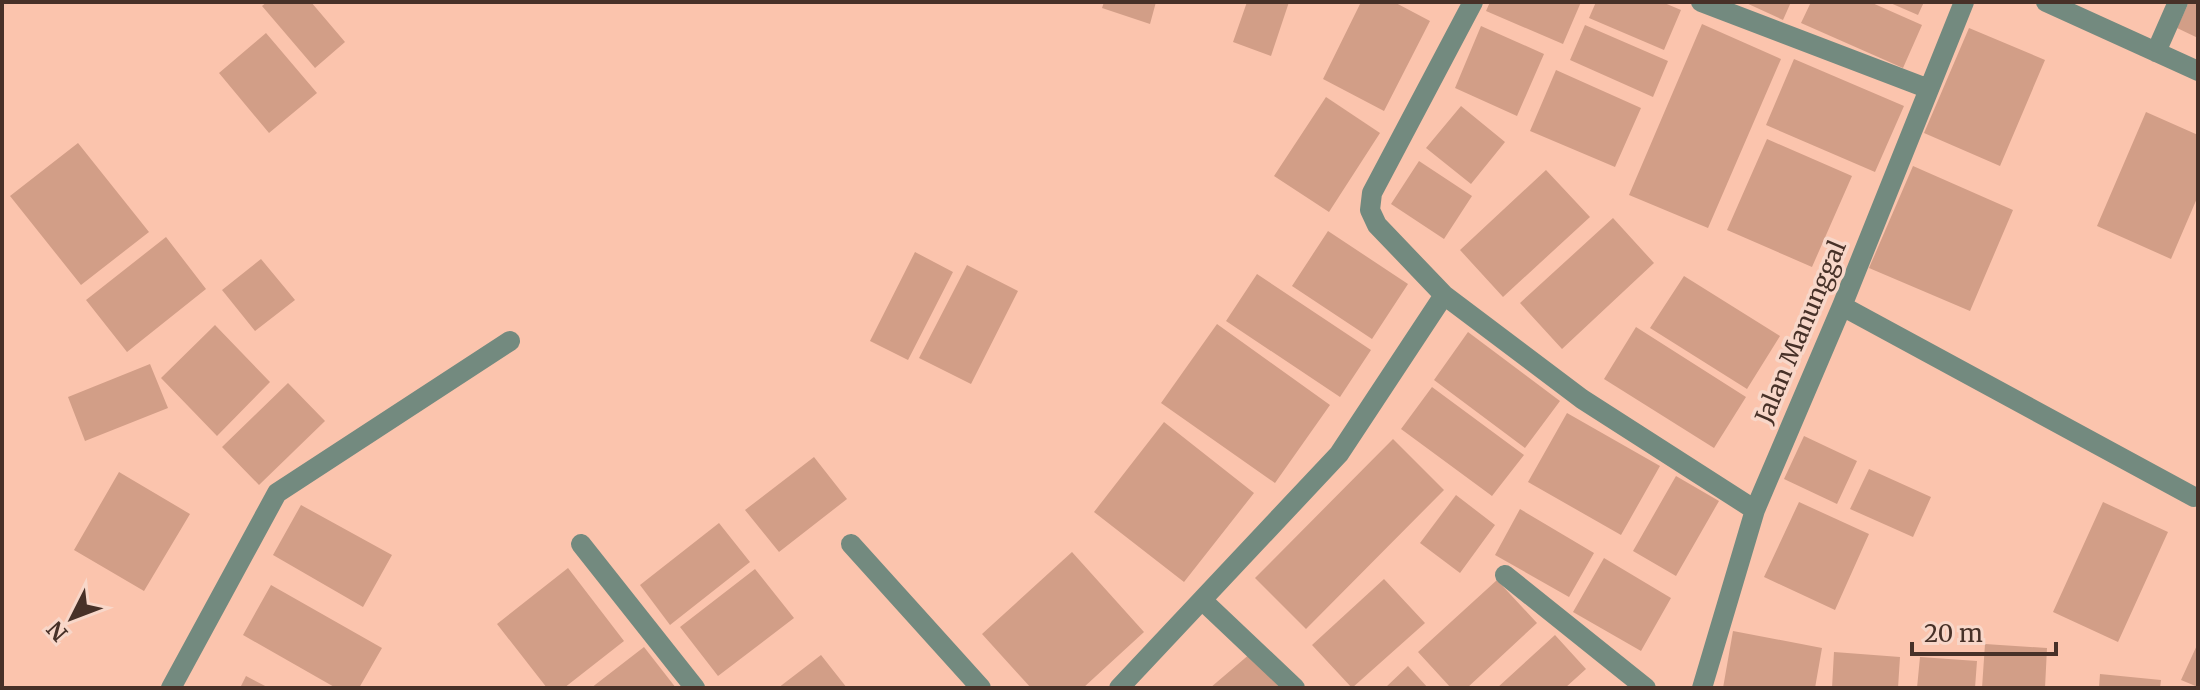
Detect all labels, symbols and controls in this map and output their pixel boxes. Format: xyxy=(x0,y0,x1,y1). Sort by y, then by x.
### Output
street label: Jalan Manunggal xyxy=(1748,236,1853,429)
north arrow xyxy=(32,578,112,658)
scale bar xyxy=(1912,606,2056,656)
text: N xyxy=(41,615,73,647)
text: 20 m xyxy=(1924,618,1983,649)

